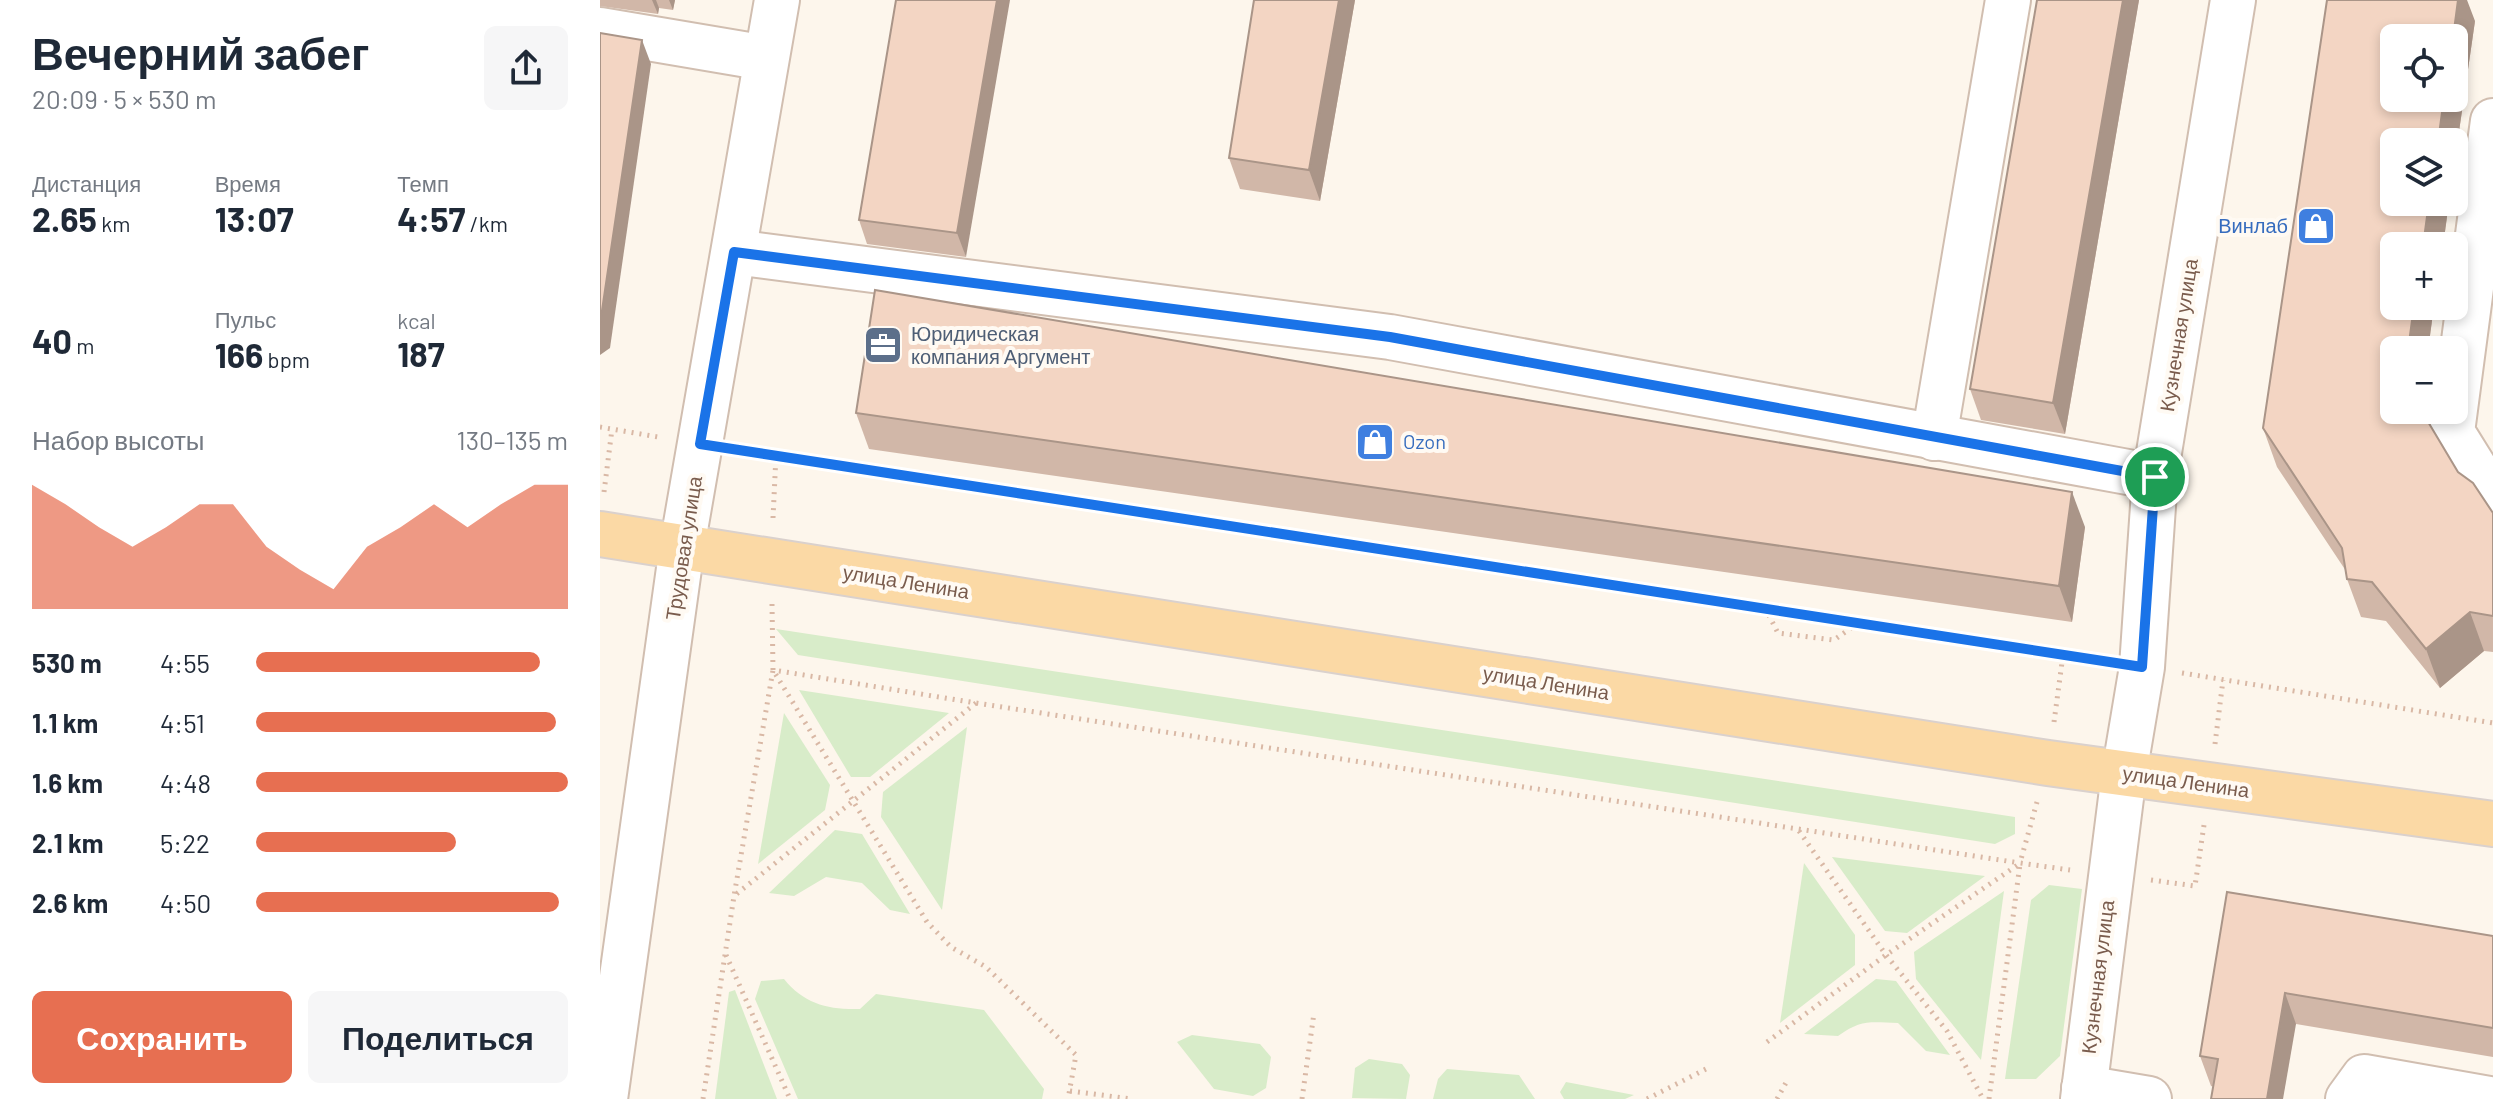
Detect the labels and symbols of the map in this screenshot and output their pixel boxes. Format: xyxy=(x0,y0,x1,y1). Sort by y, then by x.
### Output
shop icon: Винлаб xyxy=(2295,205,2337,247)
place label: Винлаб xyxy=(2218,213,2288,237)
street label: Кузнечная улица xyxy=(2154,256,2202,413)
place label: Юридическая компания Аргумент xyxy=(911,321,1090,368)
office icon: Юридическая компания Аргумент xyxy=(862,324,904,366)
shop icon: Ozon xyxy=(1354,421,1396,463)
place label: Ozon xyxy=(1403,429,1446,453)
pin xyxy=(2121,443,2189,511)
street label: Трудовая улица xyxy=(660,473,706,622)
street label: улица Ленина xyxy=(841,559,972,603)
street label: улица Ленина xyxy=(1481,660,1612,704)
street label: улица Ленина xyxy=(2121,760,2252,802)
street label: Кузнечная улица xyxy=(2076,898,2118,1055)

